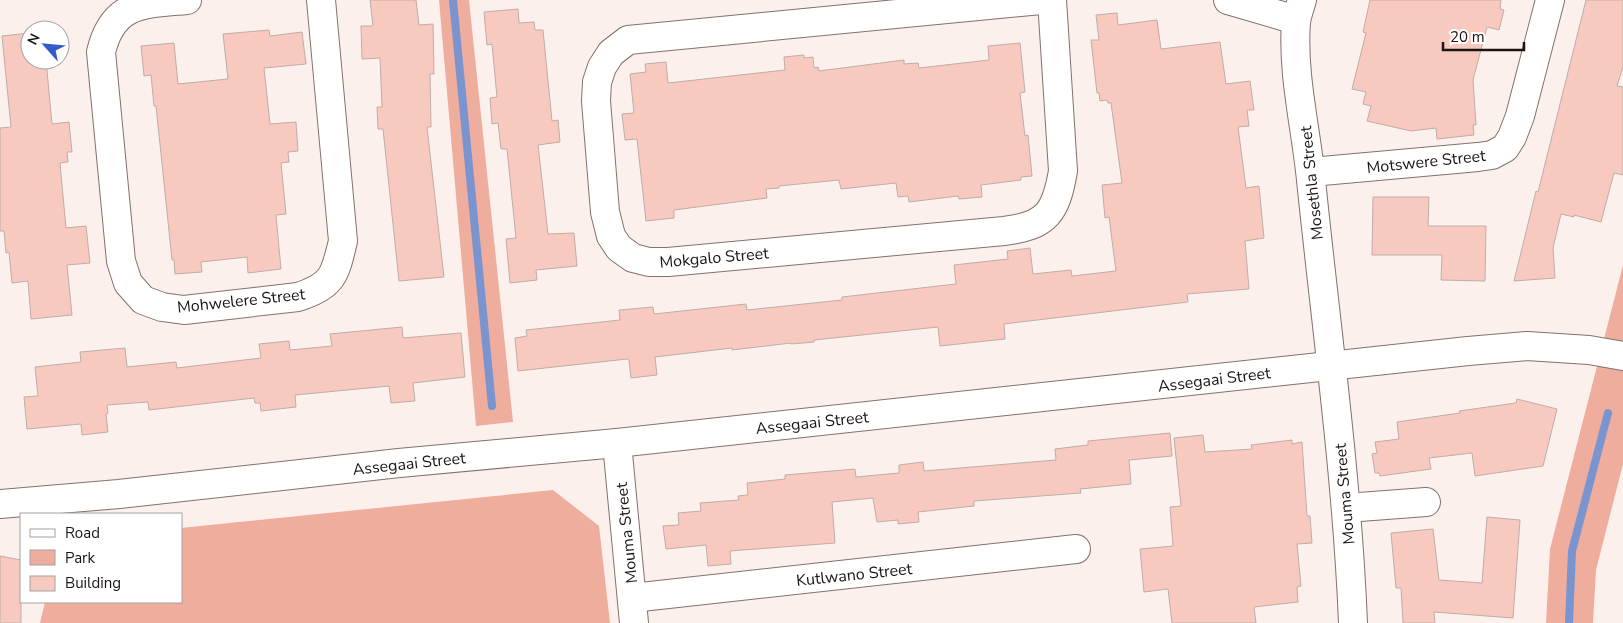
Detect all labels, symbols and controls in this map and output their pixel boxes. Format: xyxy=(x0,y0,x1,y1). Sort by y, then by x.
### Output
north arrow xyxy=(20,20,70,70)
scale bar xyxy=(1443,20,1524,52)
text: 20 m xyxy=(1450,27,1485,47)
text: N xyxy=(23,30,45,48)
street label: Mosethla Street xyxy=(1295,124,1329,241)
street label: Motswere Street xyxy=(1366,145,1487,179)
street label: Mokgalo Street xyxy=(659,242,770,274)
street label: Mohwelere Street xyxy=(176,283,307,319)
street label: Assegaai Street xyxy=(1157,362,1272,398)
street label: Assegaai Street xyxy=(755,406,870,440)
street label: Mouma Street xyxy=(1330,442,1360,545)
street label: Assegaai Street xyxy=(352,447,467,481)
street label: Mouma Street xyxy=(611,481,643,585)
legend xyxy=(20,513,182,603)
text: Road xyxy=(65,523,100,543)
text: Park xyxy=(65,548,95,568)
street label: Kutlwano Street xyxy=(795,558,914,592)
text: Building xyxy=(65,573,121,593)

